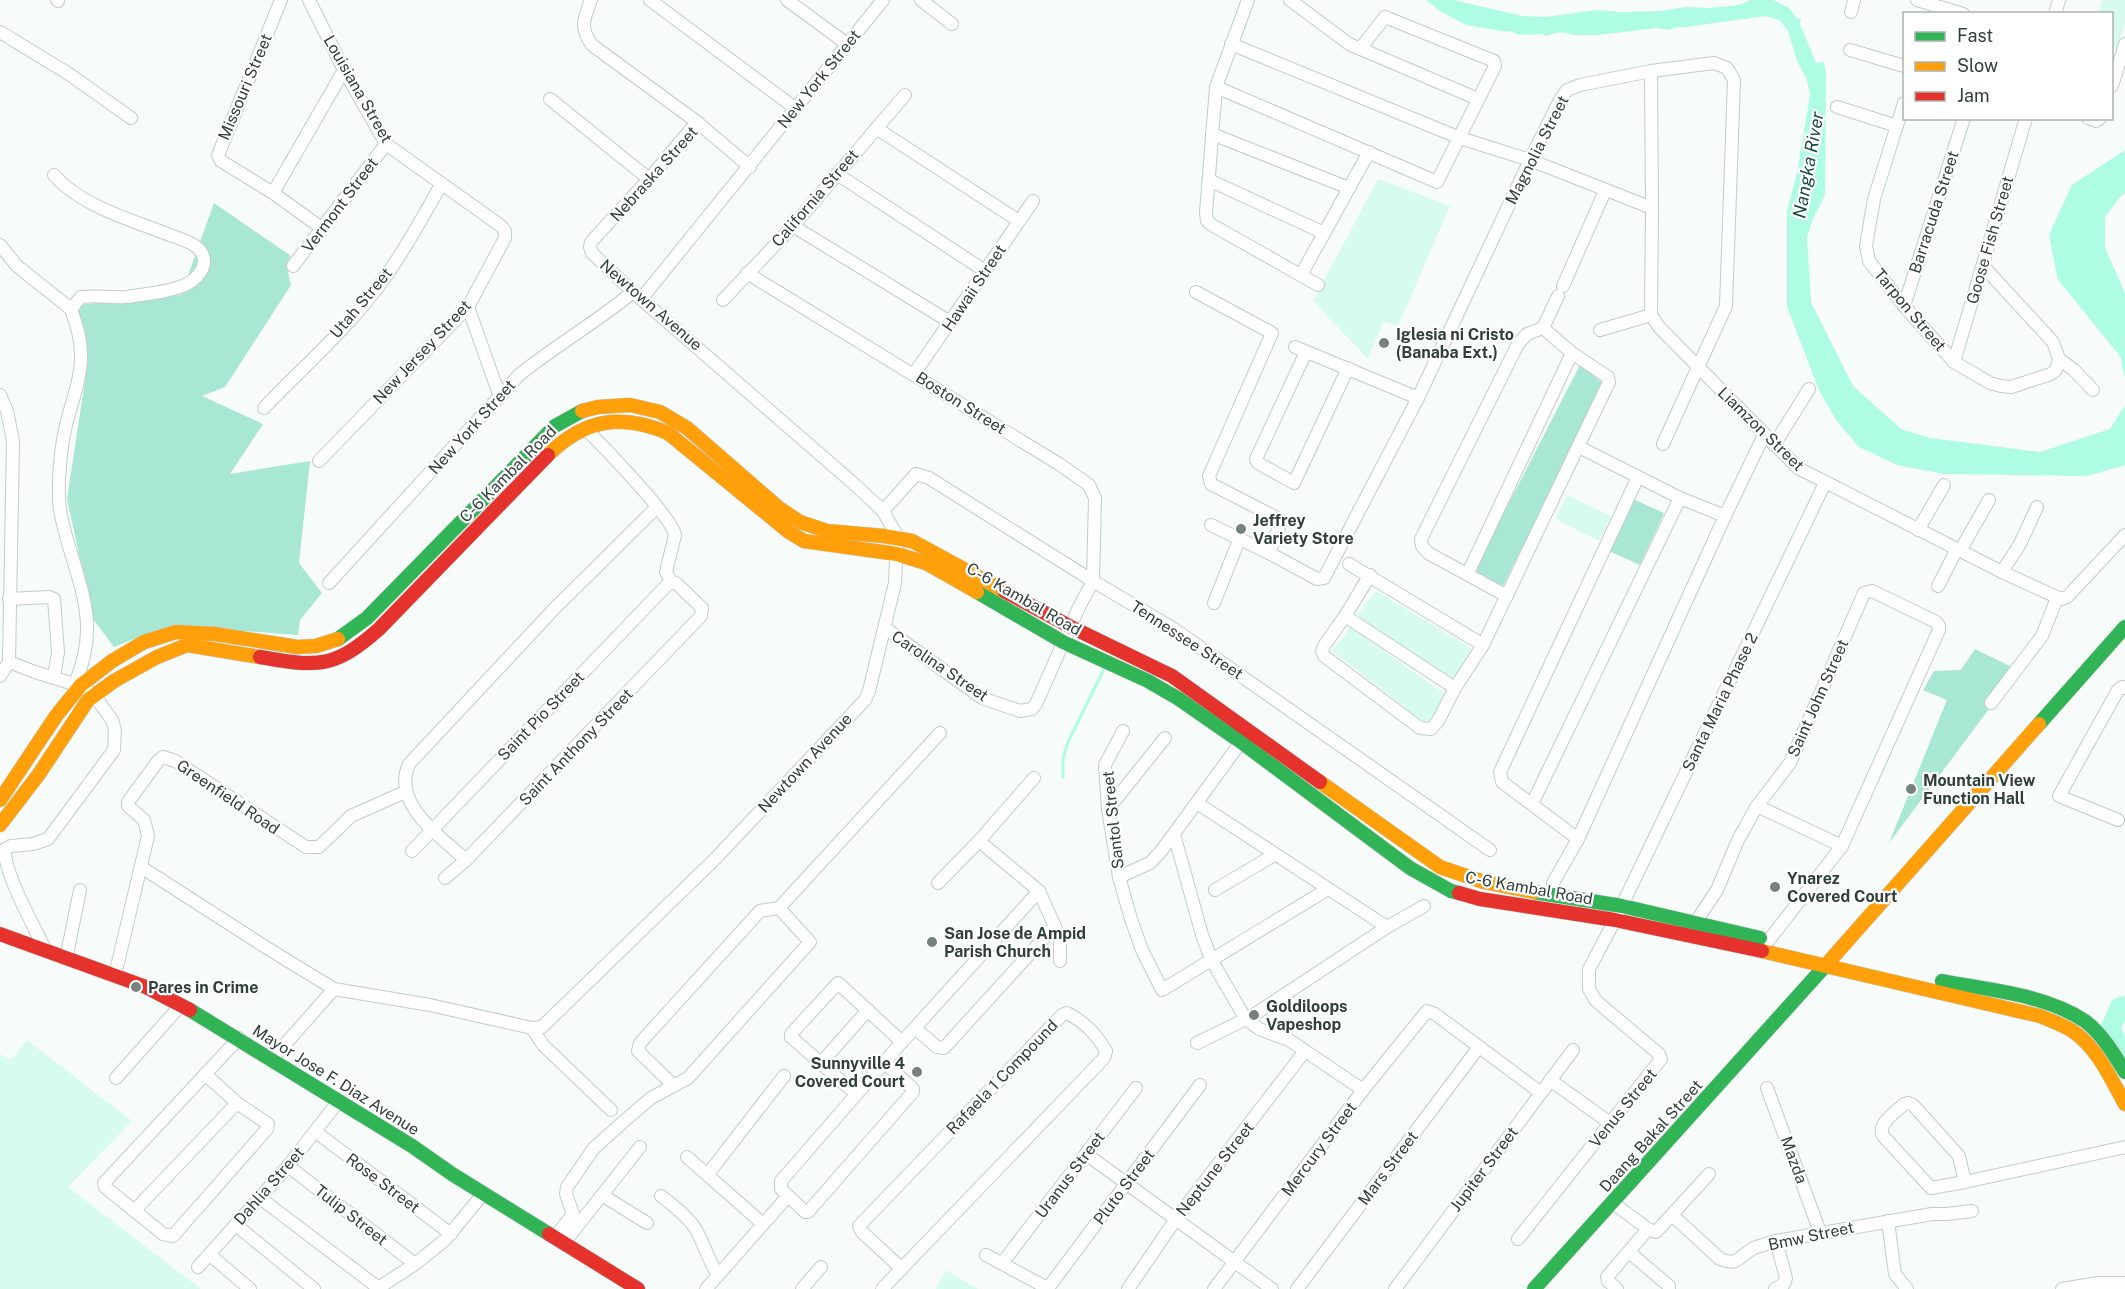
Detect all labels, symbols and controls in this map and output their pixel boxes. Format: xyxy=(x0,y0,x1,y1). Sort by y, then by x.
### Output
legend xyxy=(1903,12,2113,120)
text: Fast xyxy=(1957,25,1993,46)
street label: New York Street xyxy=(774,26,864,132)
street label: Missouri Street xyxy=(214,31,276,143)
street label: Louisiana Street xyxy=(320,32,396,146)
text: Slow xyxy=(1957,55,1998,76)
text: Jam xyxy=(1957,85,1990,106)
street label: Magnolia Street xyxy=(1501,92,1573,208)
water label: Nangka River xyxy=(1788,110,1828,220)
street label: Nebraska Street xyxy=(606,122,702,226)
street label: California Street xyxy=(768,145,862,251)
street label: Barracuda Street xyxy=(1905,148,1963,276)
street label: Vermont Street xyxy=(298,154,382,256)
street label: Goose Fish Street xyxy=(1963,174,2017,306)
street label: Hawaii Street xyxy=(938,241,1010,335)
street label: Newtown Avenue xyxy=(596,256,706,354)
street label: Utah Street xyxy=(326,264,396,342)
street label: Tarpon Street xyxy=(1870,265,1950,355)
street label: New Jersey Street xyxy=(369,296,475,408)
place label: Iglesia ni Cristo (Banaba Ext.) xyxy=(1396,325,1514,362)
marker: Iglesia ni Cristo (Banaba Ext.) xyxy=(1377,336,1391,350)
street label: Boston Street xyxy=(912,368,1010,438)
street label: New York Street xyxy=(425,376,519,478)
street label: Liamzon Street xyxy=(1714,383,1808,475)
street label: C-6 Kambal Road xyxy=(456,422,560,526)
place label: Jeffrey Variety Store xyxy=(1253,511,1354,548)
marker: Jeffrey Variety Store xyxy=(1234,522,1248,536)
street label: C-6 Kambal Road xyxy=(963,558,1085,640)
street label: Tennessee Street xyxy=(1127,597,1247,683)
street label: Carolina Street xyxy=(888,627,992,705)
street label: Santa Maria Phase 2 xyxy=(1678,630,1762,774)
street label: Saint John Street xyxy=(1784,636,1852,760)
street label: Saint Pio Street xyxy=(494,668,588,764)
street label: Saint Anthony Street xyxy=(515,685,637,809)
street label: Newtown Avenue xyxy=(754,709,856,817)
street label: Greenfield Road xyxy=(173,756,283,838)
street label: Santol Street xyxy=(1098,770,1128,870)
place label: Mountain View Function Hall xyxy=(1923,771,2036,808)
marker: Mountain View Function Hall xyxy=(1904,782,1918,796)
street label: C-6 Kambal Road xyxy=(1464,867,1594,909)
place label: Ynarez Covered Court xyxy=(1787,869,1898,906)
marker: Ynarez Covered Court xyxy=(1768,880,1782,894)
place label: San Jose de Ampid Parish Church xyxy=(944,924,1086,961)
marker: San Jose de Ampid Parish Church xyxy=(925,935,939,949)
place label: Pares in Crime xyxy=(148,978,258,997)
marker: Pares in Crime xyxy=(129,980,143,994)
place label: Goldiloops Vapeshop xyxy=(1266,997,1348,1034)
marker: Goldiloops Vapeshop xyxy=(1247,1008,1261,1022)
street label: Rafaela 1 Compound xyxy=(942,1016,1062,1138)
street label: Mayor Jose F. Diaz Avenue xyxy=(249,1021,423,1139)
place label: Sunnyville 4 Covered Court xyxy=(795,1054,905,1091)
marker: Sunnyville 4 Covered Court xyxy=(910,1065,924,1079)
street label: Venus Street xyxy=(1585,1065,1661,1151)
street label: Daang Bakal Street xyxy=(1596,1076,1706,1196)
street label: Mercury Street xyxy=(1277,1098,1361,1200)
street label: Neptune Street xyxy=(1172,1118,1258,1220)
street label: Jupiter Street xyxy=(1446,1123,1522,1215)
street label: Mars Street xyxy=(1354,1127,1422,1209)
street label: Uranus Street xyxy=(1031,1128,1109,1222)
street label: Mazda xyxy=(1777,1134,1811,1186)
street label: Dahlia Street xyxy=(230,1143,308,1229)
street label: Pluto Street xyxy=(1089,1145,1159,1229)
street label: Rose Street xyxy=(342,1149,424,1217)
street label: Tulip Street xyxy=(311,1181,391,1249)
street label: Bmw Street xyxy=(1766,1218,1856,1254)

